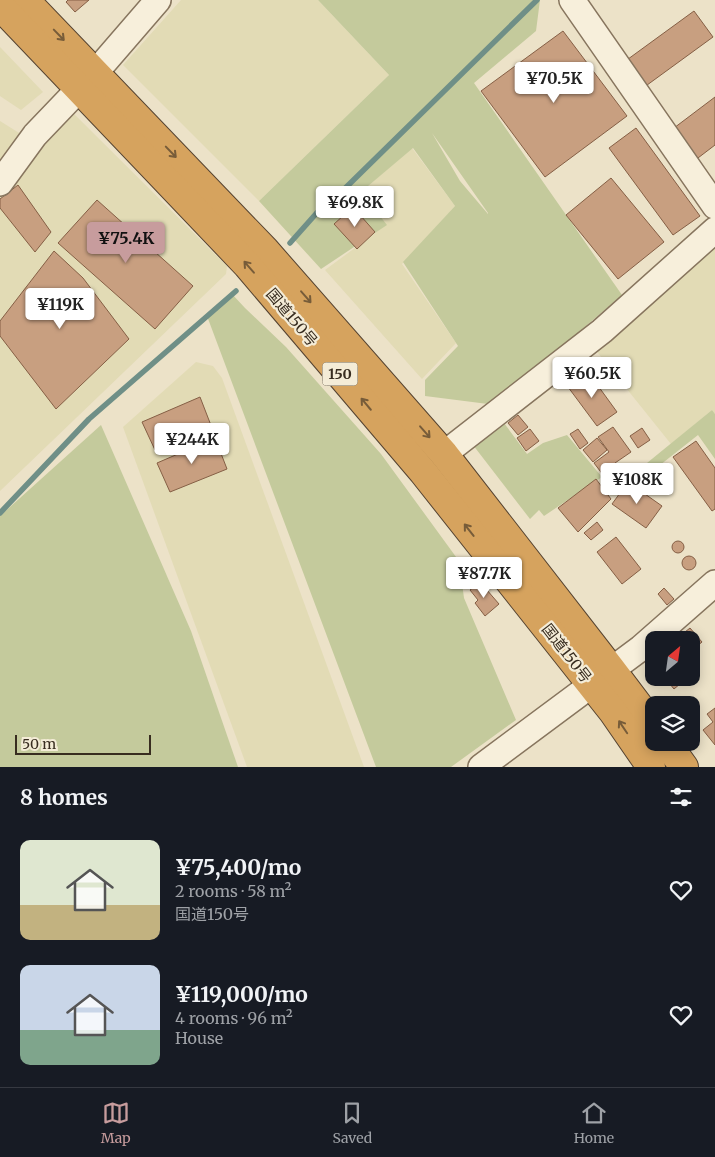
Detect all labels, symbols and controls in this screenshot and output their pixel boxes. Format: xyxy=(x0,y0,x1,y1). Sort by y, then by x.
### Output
one-way arrow xyxy=(53,29,65,42)
pin: ¥70.5K xyxy=(513,62,595,104)
text: ¥70.5K xyxy=(526,68,582,88)
one-way arrow xyxy=(165,146,177,158)
pin: ¥69.8K xyxy=(314,186,396,228)
text: ¥69.8K xyxy=(327,192,383,212)
pin: ¥75.4K xyxy=(85,222,167,264)
text: ¥75.4K xyxy=(98,228,154,248)
one-way arrow xyxy=(244,261,255,274)
street label: 国道150号 xyxy=(262,284,322,350)
pin: ¥119K xyxy=(25,288,95,330)
one-way arrow xyxy=(300,290,312,303)
text: ¥119K xyxy=(36,294,84,314)
pin: ¥60.5K xyxy=(551,356,633,399)
road number: 150 xyxy=(322,362,358,386)
text: ¥60.5K xyxy=(563,363,621,383)
one-way arrow xyxy=(360,398,372,411)
pin: ¥244K xyxy=(157,422,227,465)
one-way arrow xyxy=(419,426,431,439)
text: ¥244K xyxy=(165,429,219,449)
pin: ¥108K xyxy=(602,462,672,505)
text: ¥108K xyxy=(612,469,662,489)
one-way arrow xyxy=(464,524,475,537)
pin: ¥87.7K xyxy=(443,556,525,599)
text: ¥87.7K xyxy=(457,563,511,583)
street label: 国道150号 xyxy=(538,620,596,686)
north arrow xyxy=(645,631,700,686)
map controls xyxy=(645,631,700,751)
button: layers xyxy=(645,696,700,751)
one-way arrow xyxy=(618,720,628,734)
scale bar xyxy=(15,732,151,755)
text: 50 m xyxy=(22,735,56,753)
icon: filters xyxy=(667,783,695,811)
text: 8 homes xyxy=(20,784,108,811)
text: ¥75,400/mo xyxy=(175,854,301,881)
icon: home xyxy=(60,860,120,920)
icon: heart xyxy=(667,876,695,904)
text: 2 rooms · 58 m² xyxy=(175,881,292,901)
text: 国道150号 xyxy=(175,904,249,924)
text: ¥119,000/mo xyxy=(175,981,308,1008)
icon: home xyxy=(60,985,120,1045)
icon: heart xyxy=(667,1001,695,1029)
text: 4 rooms · 96 m² xyxy=(175,1008,293,1028)
text: House xyxy=(175,1028,223,1048)
tab: Map xyxy=(101,1099,131,1147)
tab: Saved xyxy=(332,1099,372,1147)
tab: Home xyxy=(574,1099,614,1147)

